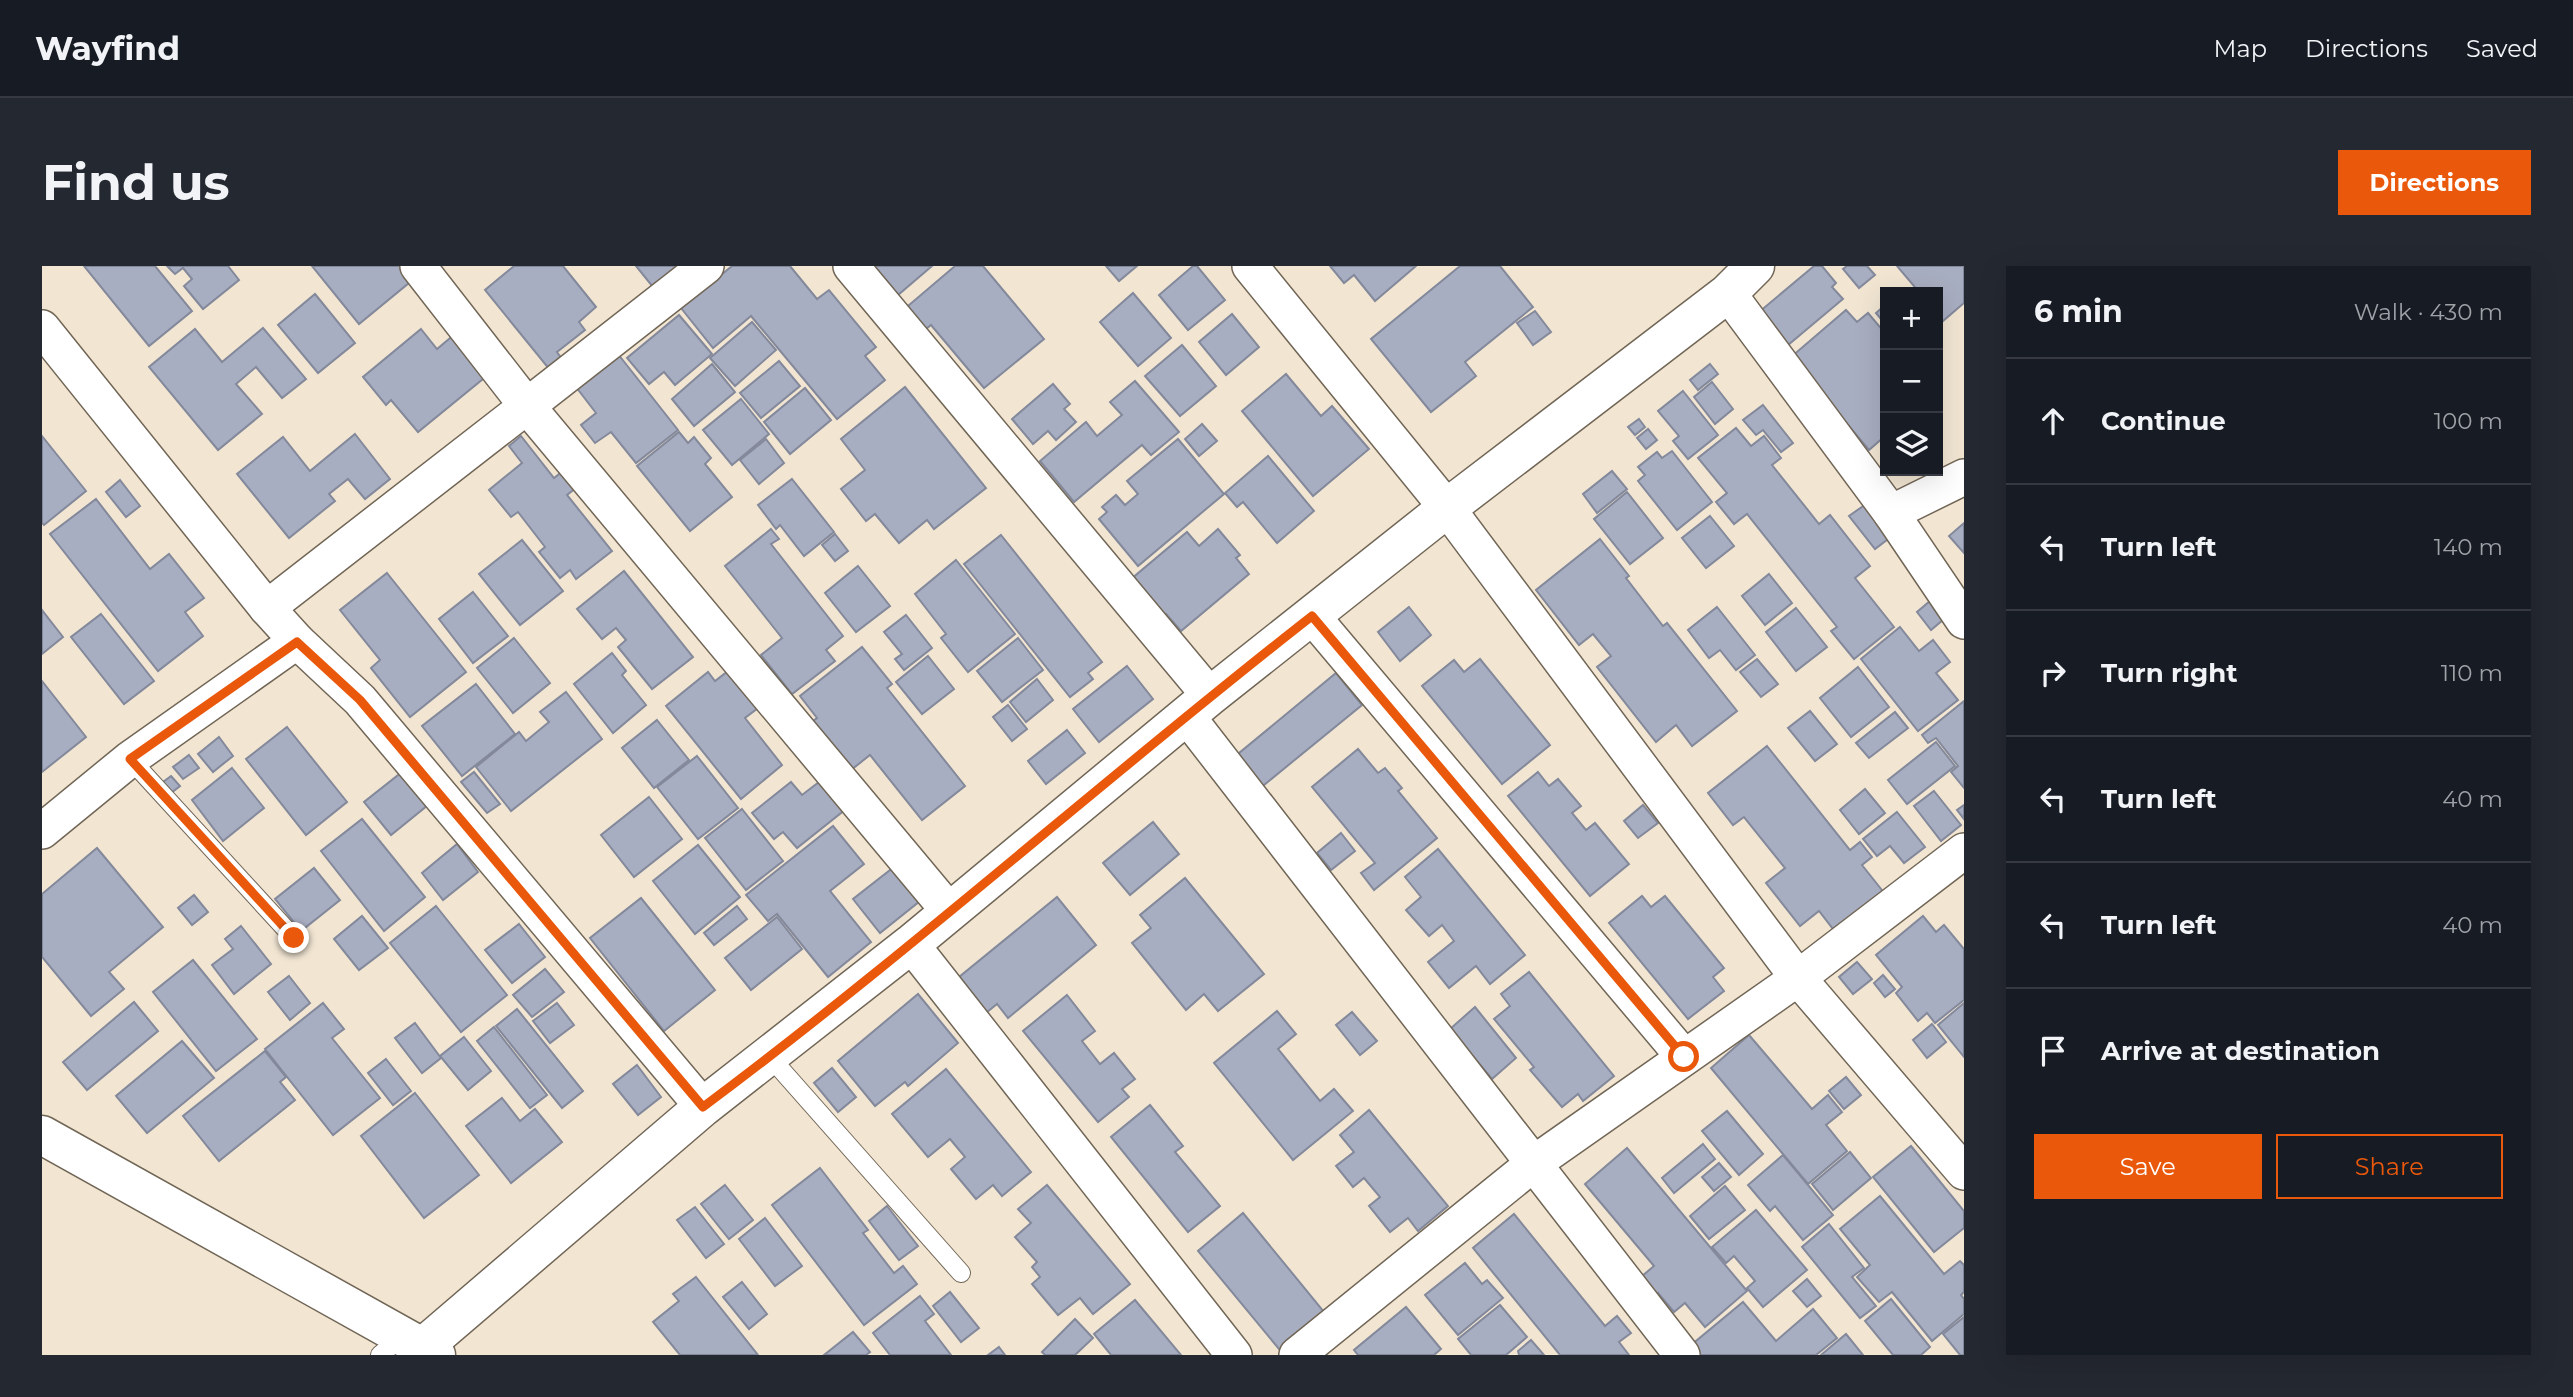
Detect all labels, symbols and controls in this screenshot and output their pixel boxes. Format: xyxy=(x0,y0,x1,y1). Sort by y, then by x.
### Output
text: Wayfind xyxy=(35,28,180,68)
text: Map xyxy=(2214,34,2267,63)
text: Directions xyxy=(2305,34,2428,63)
text: Saved xyxy=(2466,34,2538,63)
button: Directions xyxy=(2338,150,2531,215)
text: Find us xyxy=(42,153,230,212)
map controls xyxy=(1880,287,1943,476)
button: + xyxy=(1880,287,1943,350)
text: 6 min xyxy=(2034,293,2123,330)
text: Walk · 430 m xyxy=(2354,298,2503,326)
button: − xyxy=(1880,350,1943,413)
icon: ahead xyxy=(2034,402,2072,440)
text: Continue xyxy=(2101,405,2226,437)
text: 100 m xyxy=(2434,407,2503,435)
button: layers xyxy=(1880,413,1943,476)
icon: left xyxy=(2034,528,2072,566)
text: Turn left xyxy=(2101,531,2217,563)
text: 140 m xyxy=(2434,533,2503,561)
icon: right xyxy=(2034,654,2072,692)
text: Turn right xyxy=(2101,657,2237,689)
text: 110 m xyxy=(2441,659,2503,687)
icon: left xyxy=(2034,780,2072,818)
text: Turn left xyxy=(2101,783,2217,815)
text: 40 m xyxy=(2442,785,2503,813)
icon: left xyxy=(2034,906,2072,944)
text: Turn left xyxy=(2101,909,2217,941)
text: 40 m xyxy=(2442,911,2503,939)
route end xyxy=(278,922,309,953)
icon: arrive xyxy=(2034,1032,2072,1070)
text: Arrive at destination xyxy=(2101,1035,2380,1067)
route start xyxy=(1668,1041,1699,1072)
button: Save xyxy=(2034,1134,2262,1199)
button: Share xyxy=(2276,1134,2503,1199)

